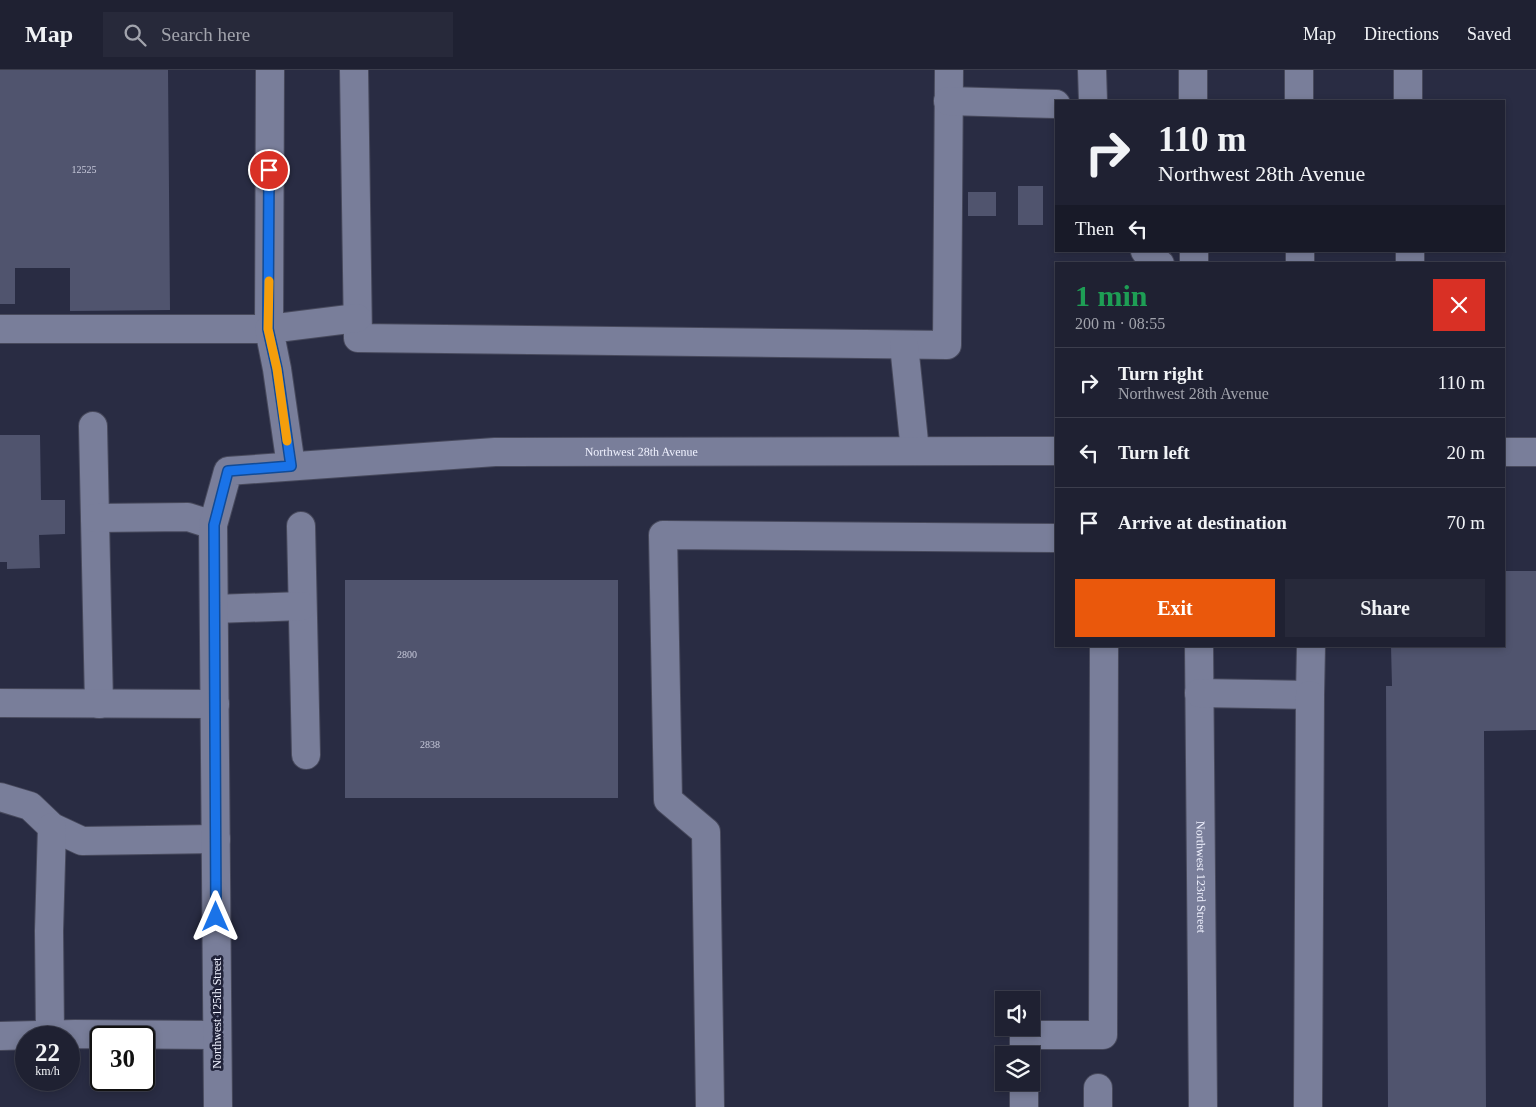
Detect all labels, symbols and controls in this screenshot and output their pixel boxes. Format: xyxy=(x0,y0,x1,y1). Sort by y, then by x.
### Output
search box xyxy=(103,12,453,57)
text: Map xyxy=(25,21,73,47)
icon: search xyxy=(121,21,149,49)
text: Search here xyxy=(161,24,250,45)
text: Map xyxy=(1303,24,1336,44)
text: Directions xyxy=(1364,24,1439,44)
text: Saved xyxy=(1467,24,1511,44)
icon: right xyxy=(1075,120,1140,185)
text: 110 m xyxy=(1158,120,1246,159)
pin xyxy=(248,149,290,191)
icon: arrive xyxy=(255,156,283,184)
text: Northwest 28th Avenue xyxy=(1158,161,1365,186)
house number: 12525 xyxy=(72,164,97,175)
icon: left xyxy=(1124,215,1152,243)
text: Then xyxy=(1075,218,1114,239)
text: 1 min xyxy=(1075,279,1148,312)
button: close xyxy=(1433,279,1485,331)
text: 200 m · 08:55 xyxy=(1075,315,1165,332)
text: Turn right xyxy=(1118,363,1203,384)
icon: right xyxy=(1075,369,1103,397)
text: 110 m xyxy=(1438,372,1485,393)
text: Northwest 28th Avenue xyxy=(1118,385,1269,402)
icon: left xyxy=(1075,439,1103,467)
text: Turn left xyxy=(1118,442,1190,463)
text: 20 m xyxy=(1446,442,1485,463)
street label: Northwest 28th Avenue xyxy=(585,445,698,459)
icon: arrive xyxy=(1075,509,1103,537)
text: Arrive at destination xyxy=(1118,512,1287,533)
text: 70 m xyxy=(1446,512,1485,533)
button: Exit xyxy=(1075,579,1275,637)
button: Share xyxy=(1285,579,1485,637)
house number: 2800 xyxy=(397,649,417,660)
house number: 2838 xyxy=(420,739,440,750)
street label: Northwest 123rd Street xyxy=(1194,821,1208,934)
position arrow xyxy=(189,890,241,942)
street label: Northwest 125th Street xyxy=(210,957,224,1069)
map controls xyxy=(995,991,1040,1091)
button: sound xyxy=(995,991,1040,1036)
speed limit sign: 30 xyxy=(90,1026,155,1091)
text: 22 xyxy=(35,1039,60,1066)
button: layers xyxy=(995,1046,1040,1091)
text: km/h xyxy=(35,1064,60,1078)

